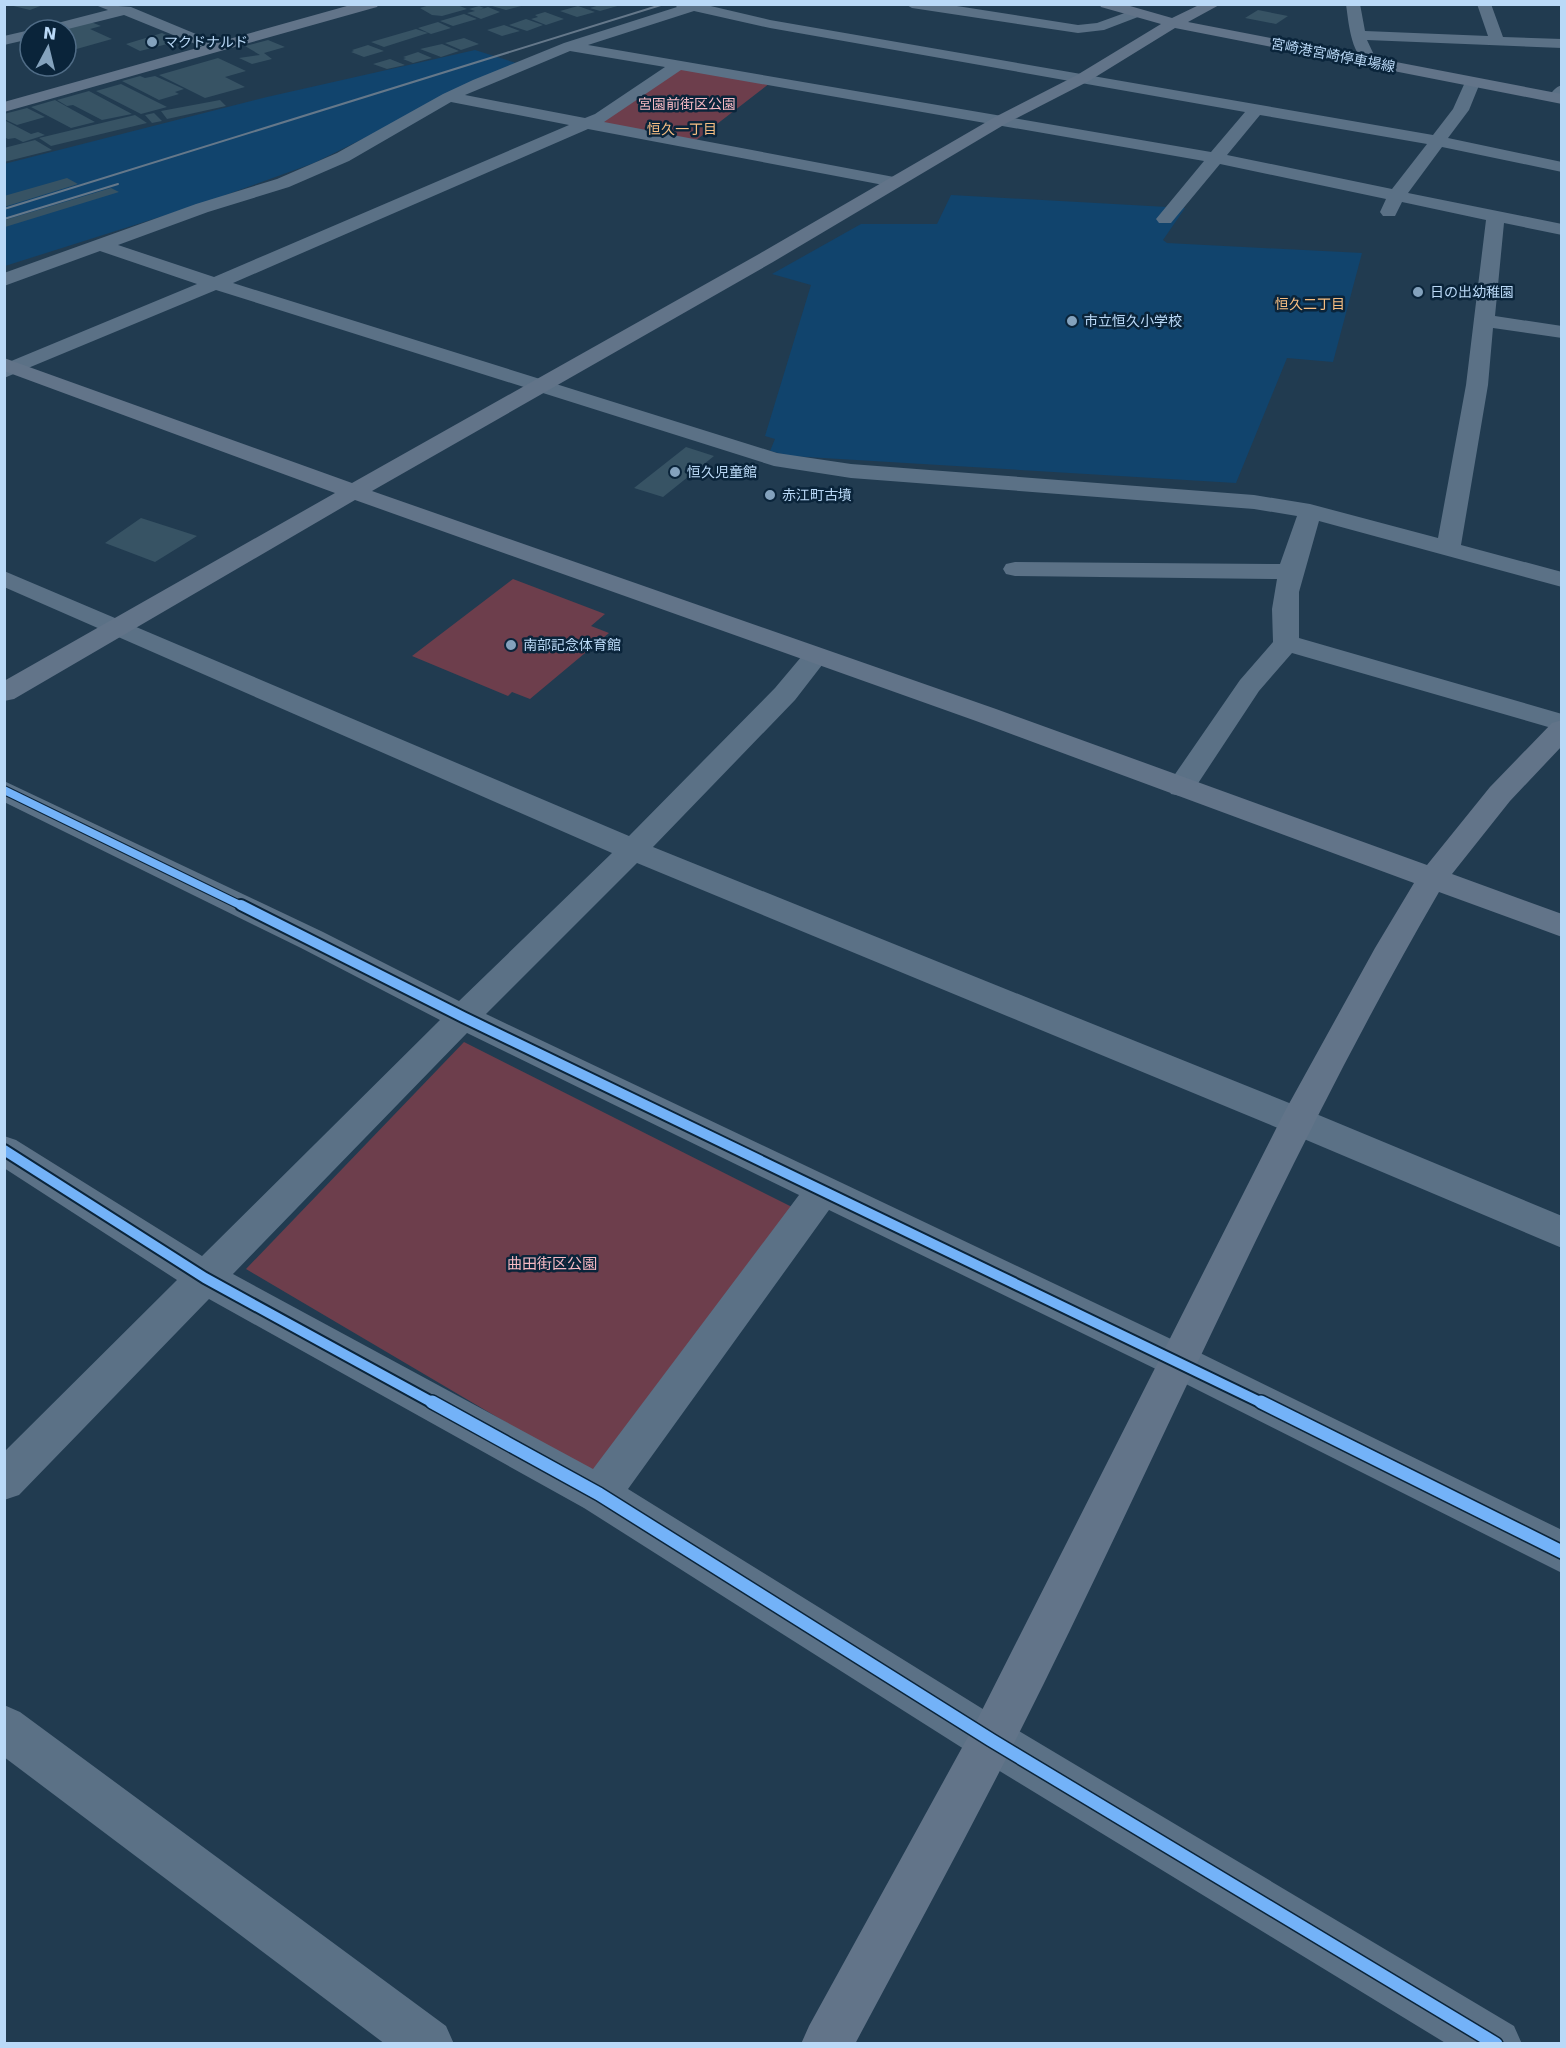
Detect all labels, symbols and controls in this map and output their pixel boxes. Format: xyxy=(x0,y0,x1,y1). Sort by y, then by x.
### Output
north arrow xyxy=(18,18,78,78)
text: N xyxy=(42,23,58,44)
place label: マクドナルド xyxy=(164,34,248,50)
marker: マクドナルド xyxy=(145,35,159,49)
street label: 宮崎港宮崎停車場線 xyxy=(1270,35,1396,75)
park label: 宮園前街区公園 xyxy=(638,96,736,112)
district label: 恒久一丁目 xyxy=(647,121,717,137)
place label: 日の出幼稚園 xyxy=(1430,284,1514,300)
marker: 日の出幼稚園 xyxy=(1411,285,1425,299)
district label: 恒久二丁目 xyxy=(1275,296,1345,312)
place label: 市立恒久小学校 xyxy=(1084,313,1182,329)
marker: 市立恒久小学校 xyxy=(1065,314,1079,328)
place label: 恒久児童館 xyxy=(687,464,757,480)
marker: 恒久児童館 xyxy=(668,465,682,479)
place label: 赤江町古墳 xyxy=(782,487,852,503)
marker: 赤江町古墳 xyxy=(763,488,777,502)
place label: 南部記念体育館 xyxy=(523,637,621,653)
marker: 南部記念体育館 xyxy=(504,638,518,652)
park label: 曲田街区公園 xyxy=(507,1255,597,1273)

